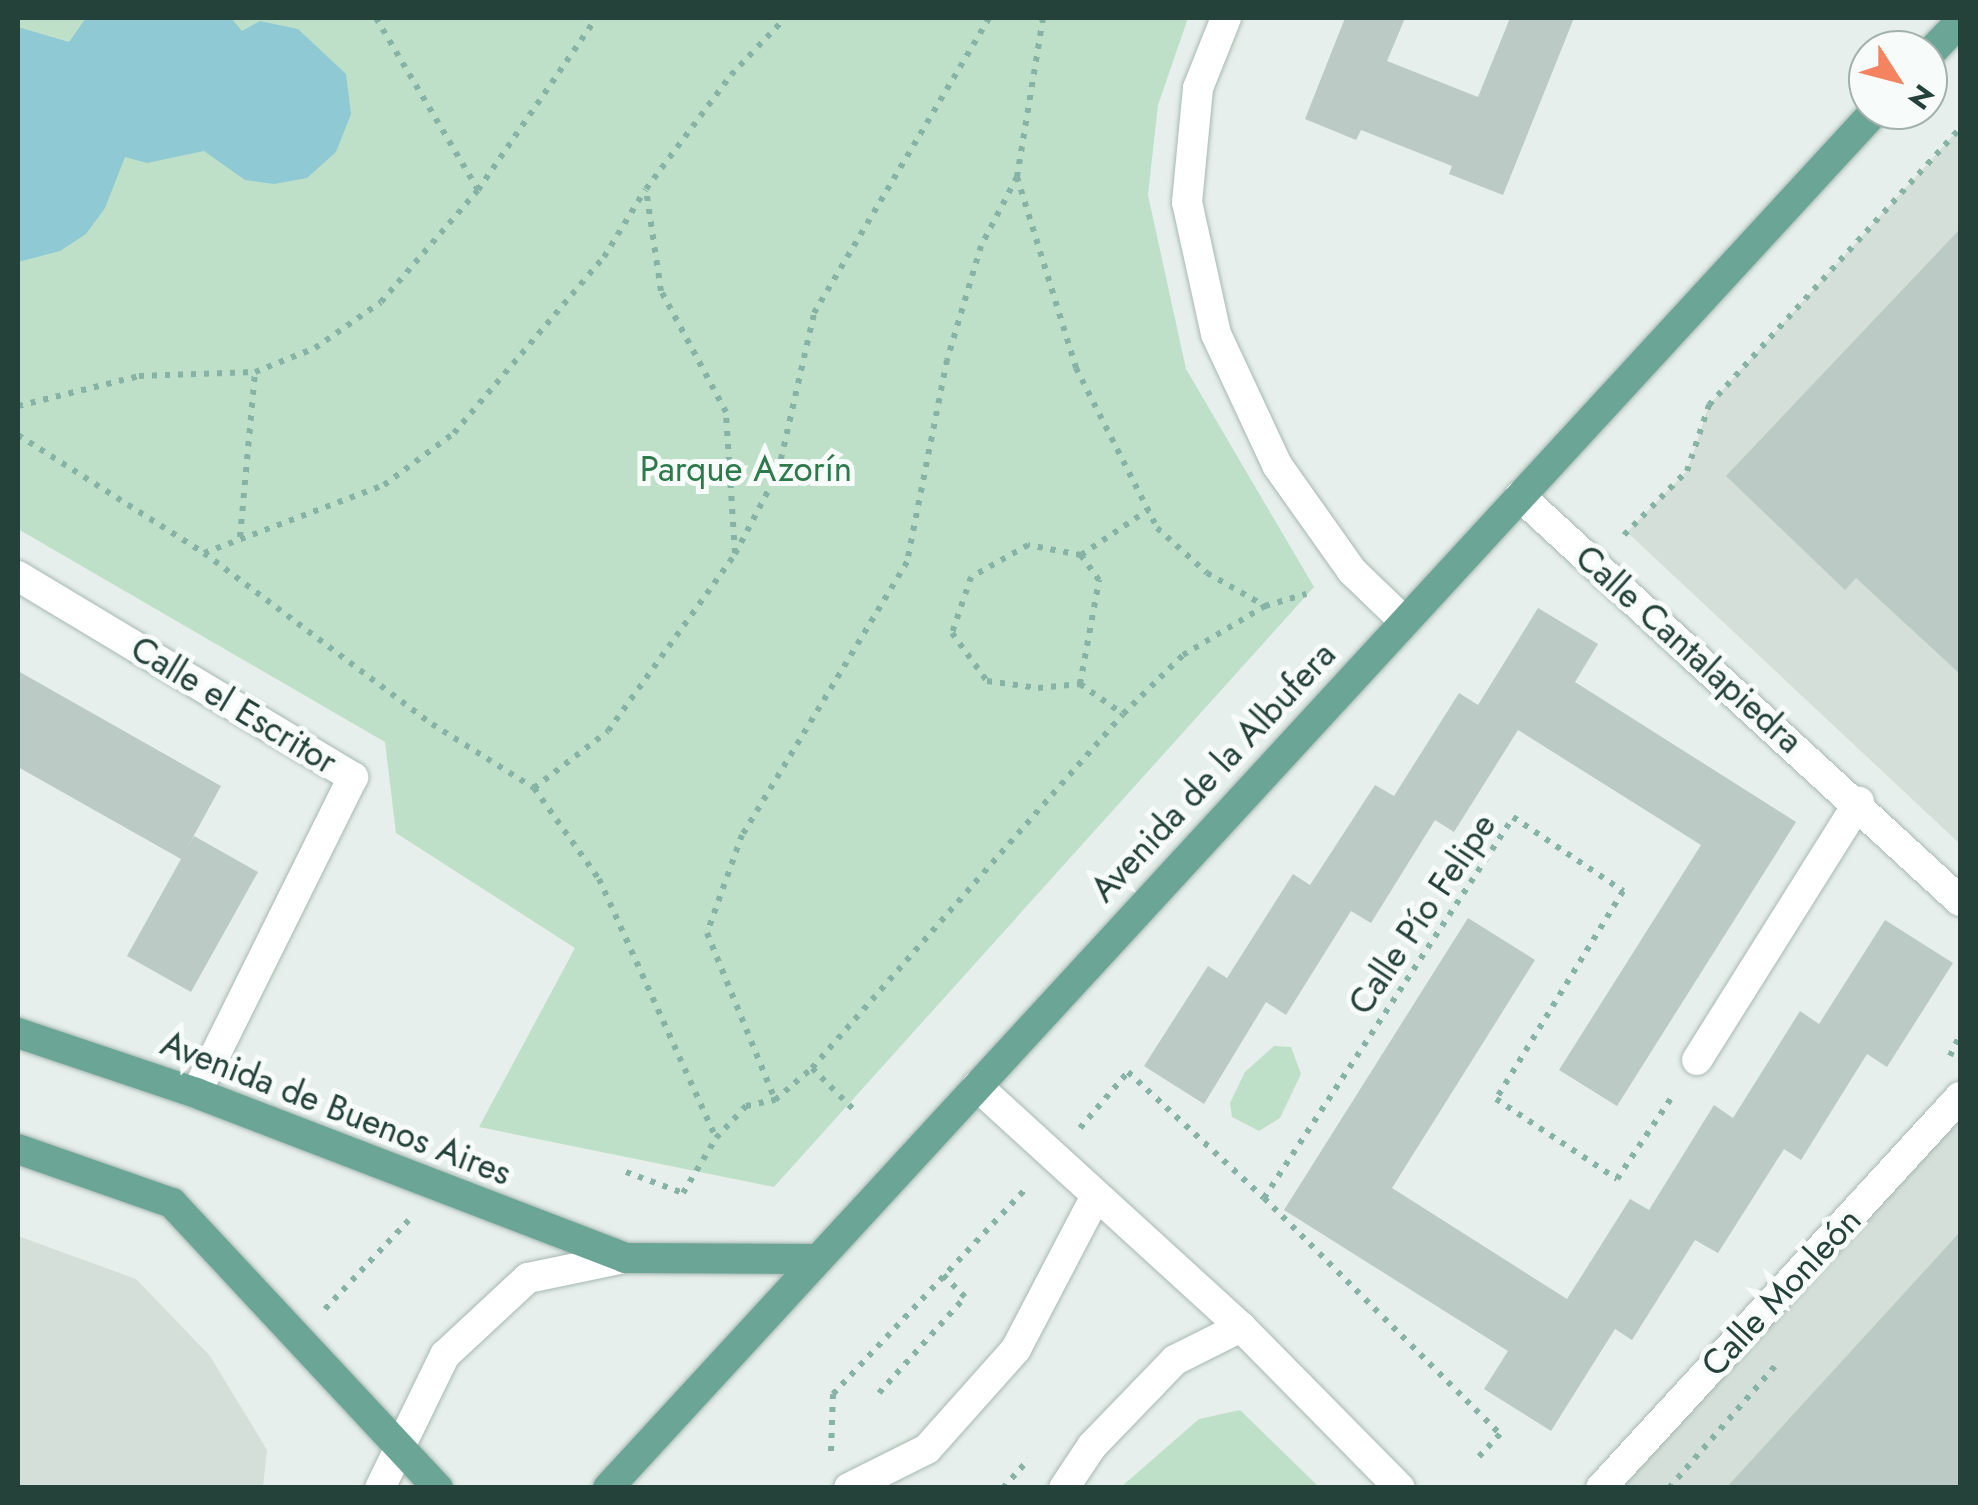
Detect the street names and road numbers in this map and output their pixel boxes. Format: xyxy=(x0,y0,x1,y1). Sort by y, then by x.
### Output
street label: Calle Cantalapiedra xyxy=(1567,536,1811,762)
street label: Calle el Escritor xyxy=(123,627,345,783)
street label: Avenida de la Albufera xyxy=(1082,634,1344,910)
street label: Calle Pío Felipe xyxy=(1339,806,1505,1022)
street label: Avenida de Buenos Aires xyxy=(155,1022,517,1194)
street label: Calle Monleón xyxy=(1692,1199,1870,1385)

